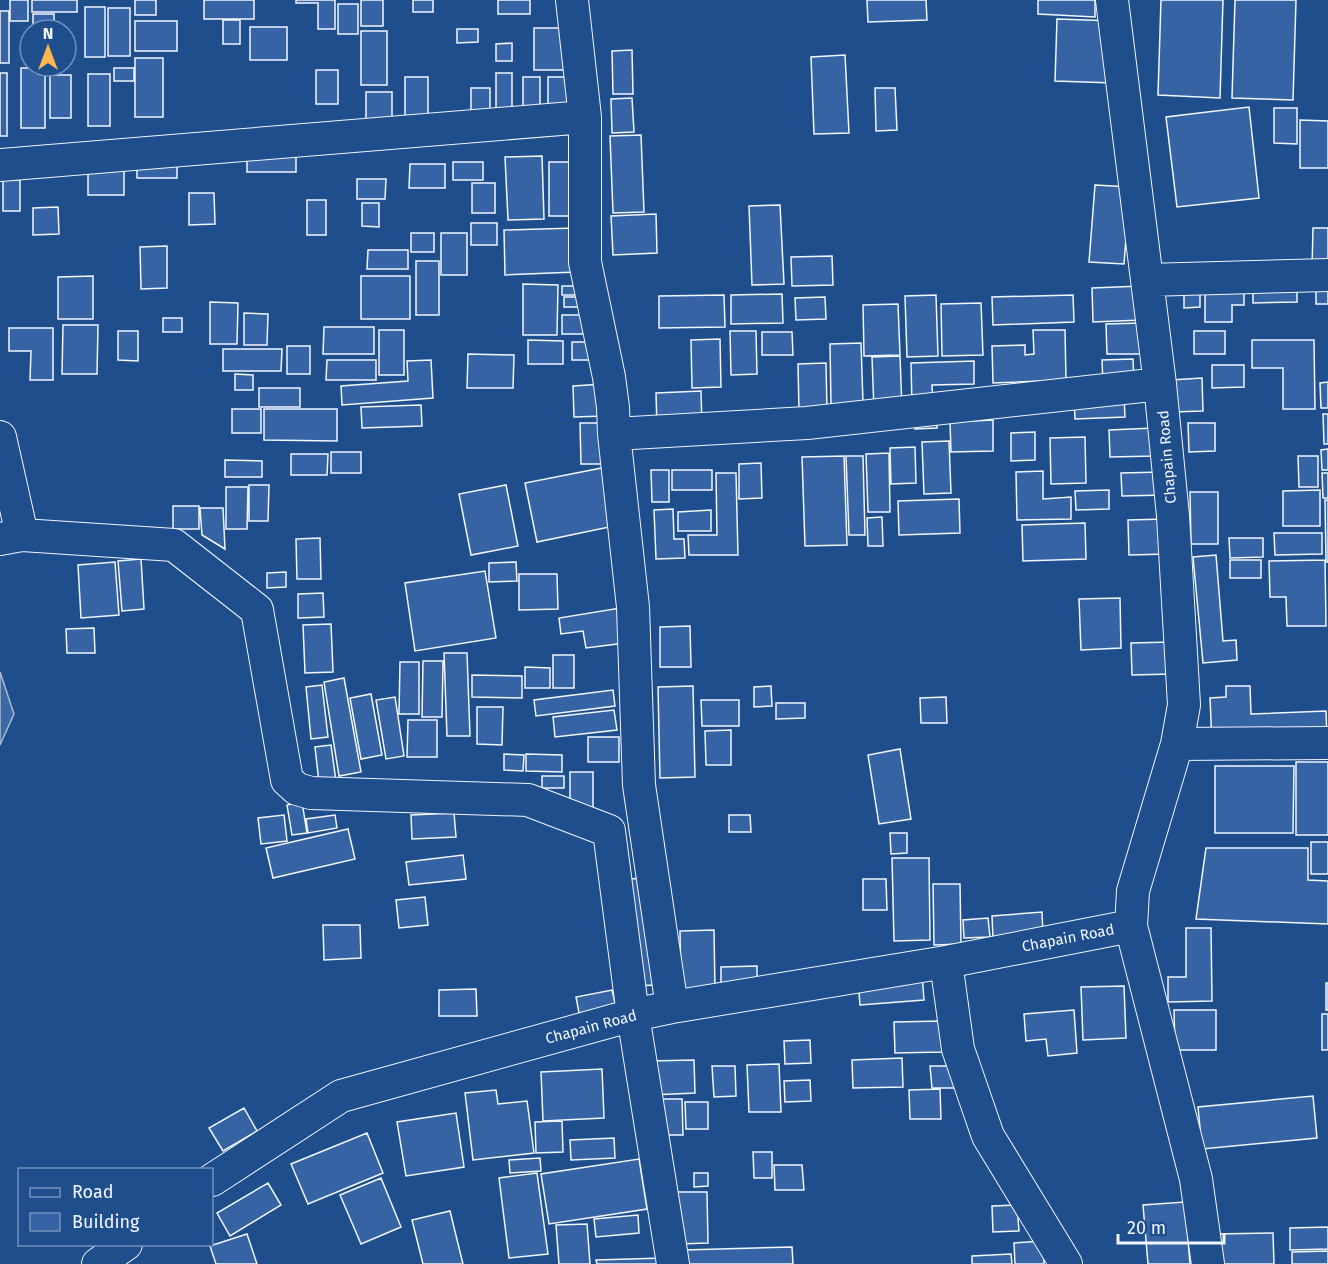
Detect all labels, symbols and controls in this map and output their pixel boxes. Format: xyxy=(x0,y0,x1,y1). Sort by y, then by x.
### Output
north arrow xyxy=(18,18,78,78)
text: N xyxy=(43,24,53,43)
street label: Chapain Road xyxy=(1154,410,1180,504)
street label: Chapain Road xyxy=(1020,920,1116,956)
street label: Chapain Road xyxy=(543,1006,639,1048)
legend xyxy=(18,1168,213,1246)
text: Road xyxy=(72,1181,114,1203)
scale bar xyxy=(1118,1207,1224,1245)
text: Building xyxy=(72,1211,140,1233)
text: 20 m xyxy=(1127,1217,1166,1239)

